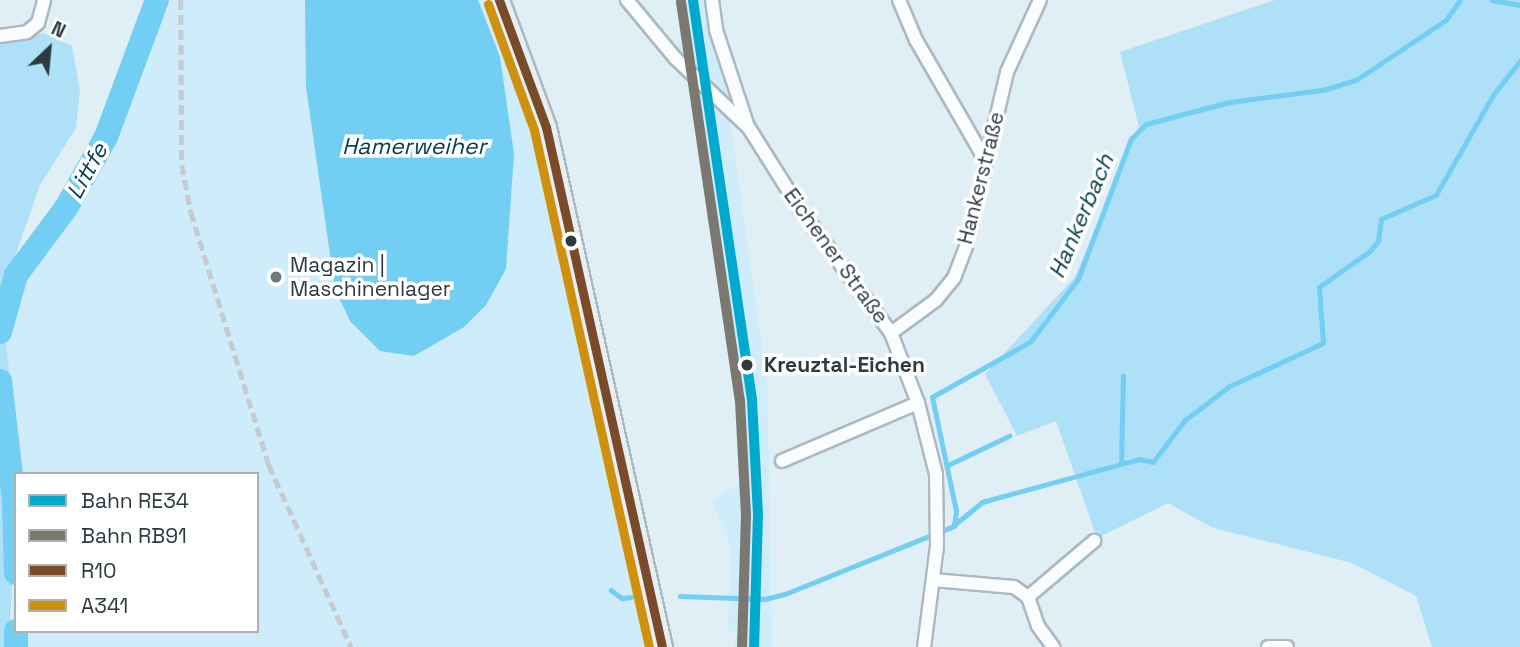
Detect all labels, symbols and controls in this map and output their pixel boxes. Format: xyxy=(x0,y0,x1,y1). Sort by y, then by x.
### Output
north arrow xyxy=(14,14,84,84)
text: N xyxy=(47,16,70,44)
street label: Hankerstraße xyxy=(952,109,1010,247)
water label: Hamerweiher xyxy=(342,132,486,160)
water label: Littfe xyxy=(61,138,113,204)
water label: Hankerbach xyxy=(1043,150,1119,282)
street label: Eichener Straße xyxy=(778,183,894,329)
unlabelled marker xyxy=(564,234,578,248)
place label: Magazin | Maschinenlager xyxy=(290,252,451,302)
marker: Magazin | Maschinenlager xyxy=(268,269,284,285)
place label: Kreuztal-Eichen xyxy=(764,352,925,378)
marker: Kreuztal-Eichen xyxy=(736,354,758,376)
legend xyxy=(14,472,259,633)
text: Bahn RE34 xyxy=(81,487,189,514)
text: Bahn RB91 xyxy=(81,522,187,549)
text: R10 xyxy=(81,557,117,584)
text: A341 xyxy=(81,592,128,619)

